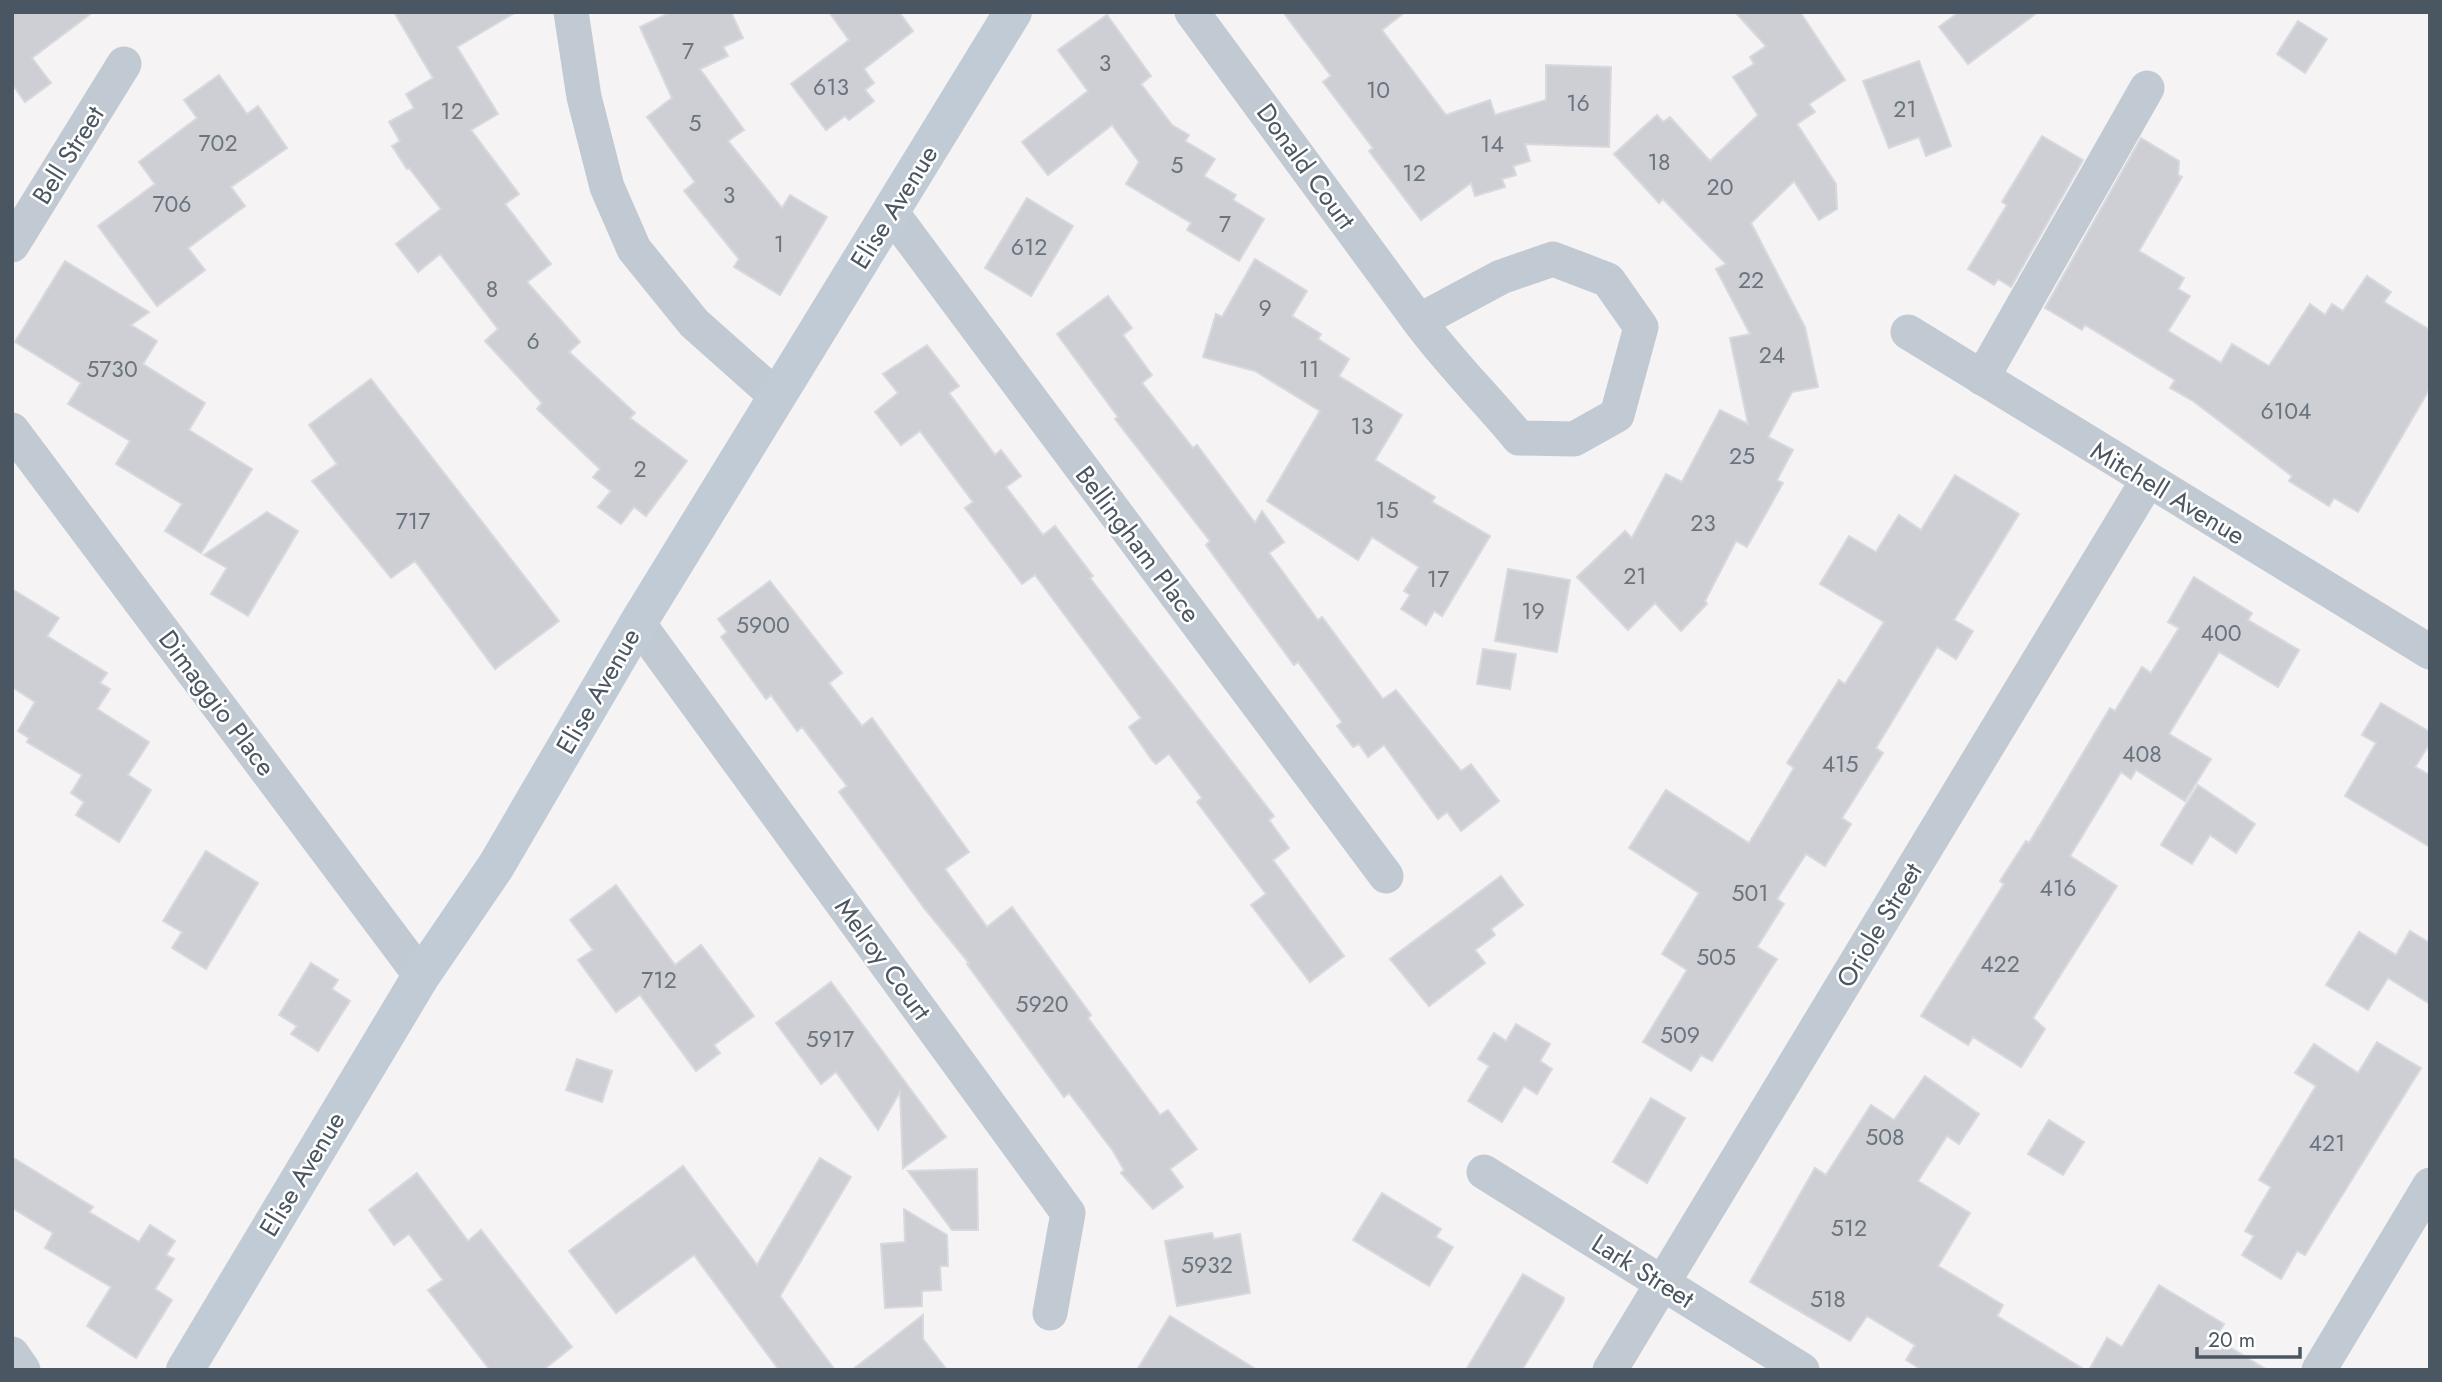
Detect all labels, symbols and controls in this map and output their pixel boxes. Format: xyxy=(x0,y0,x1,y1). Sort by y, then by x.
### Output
house number: 7 xyxy=(682,34,694,68)
house number: 3 xyxy=(1099,46,1111,80)
house number: 613 xyxy=(813,70,849,104)
house number: 10 xyxy=(1366,73,1390,107)
house number: 16 xyxy=(1566,86,1590,120)
house number: 21 xyxy=(1893,92,1917,126)
house number: 12 xyxy=(440,94,464,128)
street label: Donald Court xyxy=(1247,95,1365,237)
street label: Bell Street xyxy=(23,98,114,212)
house number: 5 xyxy=(689,106,702,140)
house number: 702 xyxy=(199,126,237,160)
house number: 14 xyxy=(1480,127,1504,161)
street label: Elise Avenue xyxy=(841,138,947,276)
house number: 18 xyxy=(1648,145,1670,179)
house number: 5 xyxy=(1171,148,1184,182)
house number: 12 xyxy=(1402,156,1426,190)
house number: 20 xyxy=(1707,170,1733,204)
house number: 3 xyxy=(723,178,735,212)
house number: 706 xyxy=(152,187,192,221)
house number: 7 xyxy=(1219,207,1231,241)
house number: 1 xyxy=(774,227,784,261)
house number: 612 xyxy=(1011,230,1047,264)
house number: 22 xyxy=(1738,263,1764,297)
house number: 8 xyxy=(486,272,498,306)
house number: 9 xyxy=(1258,291,1272,325)
house number: 6 xyxy=(526,324,540,358)
house number: 24 xyxy=(1759,338,1785,372)
house number: 5730 xyxy=(86,352,138,386)
house number: 11 xyxy=(1299,352,1319,386)
house number: 6104 xyxy=(2261,394,2311,428)
house number: 13 xyxy=(1351,409,1373,443)
street label: Mitchell Avenue xyxy=(2084,432,2252,554)
house number: 25 xyxy=(1729,439,1755,473)
house number: 2 xyxy=(633,452,647,486)
street label: Bellingham Place xyxy=(1066,458,1210,630)
house number: 15 xyxy=(1375,493,1399,527)
house number: 717 xyxy=(396,504,430,538)
house number: 23 xyxy=(1690,506,1716,540)
house number: 21 xyxy=(1623,559,1647,593)
house number: 17 xyxy=(1427,562,1449,596)
house number: 19 xyxy=(1521,594,1545,628)
house number: 5900 xyxy=(736,608,790,642)
house number: 400 xyxy=(2200,616,2242,650)
street label: Elise Avenue xyxy=(547,621,649,761)
street label: Dimaggio Place xyxy=(149,622,285,784)
house number: 408 xyxy=(2122,737,2162,771)
house number: 415 xyxy=(1822,747,1858,781)
street label: Oriole Street xyxy=(1827,855,1932,995)
house number: 416 xyxy=(2039,871,2077,905)
house number: 501 xyxy=(1731,876,1769,910)
street label: Melroy Court xyxy=(826,890,941,1029)
house number: 505 xyxy=(1696,940,1736,974)
house number: 422 xyxy=(1980,947,2020,981)
house number: 712 xyxy=(641,963,677,997)
house number: 5920 xyxy=(1015,987,1069,1021)
house number: 509 xyxy=(1660,1018,1700,1052)
house number: 5917 xyxy=(806,1022,854,1056)
street label: Elise Avenue xyxy=(250,1104,354,1244)
house number: 508 xyxy=(1865,1120,1905,1154)
house number: 421 xyxy=(2309,1126,2345,1160)
house number: 512 xyxy=(1831,1211,1867,1245)
street label: Lark Street xyxy=(1584,1225,1702,1318)
house number: 5932 xyxy=(1181,1248,1233,1282)
house number: 518 xyxy=(1810,1282,1846,1316)
scale bar xyxy=(2197,1316,2300,1360)
text: 20 m xyxy=(2208,1325,2255,1355)

